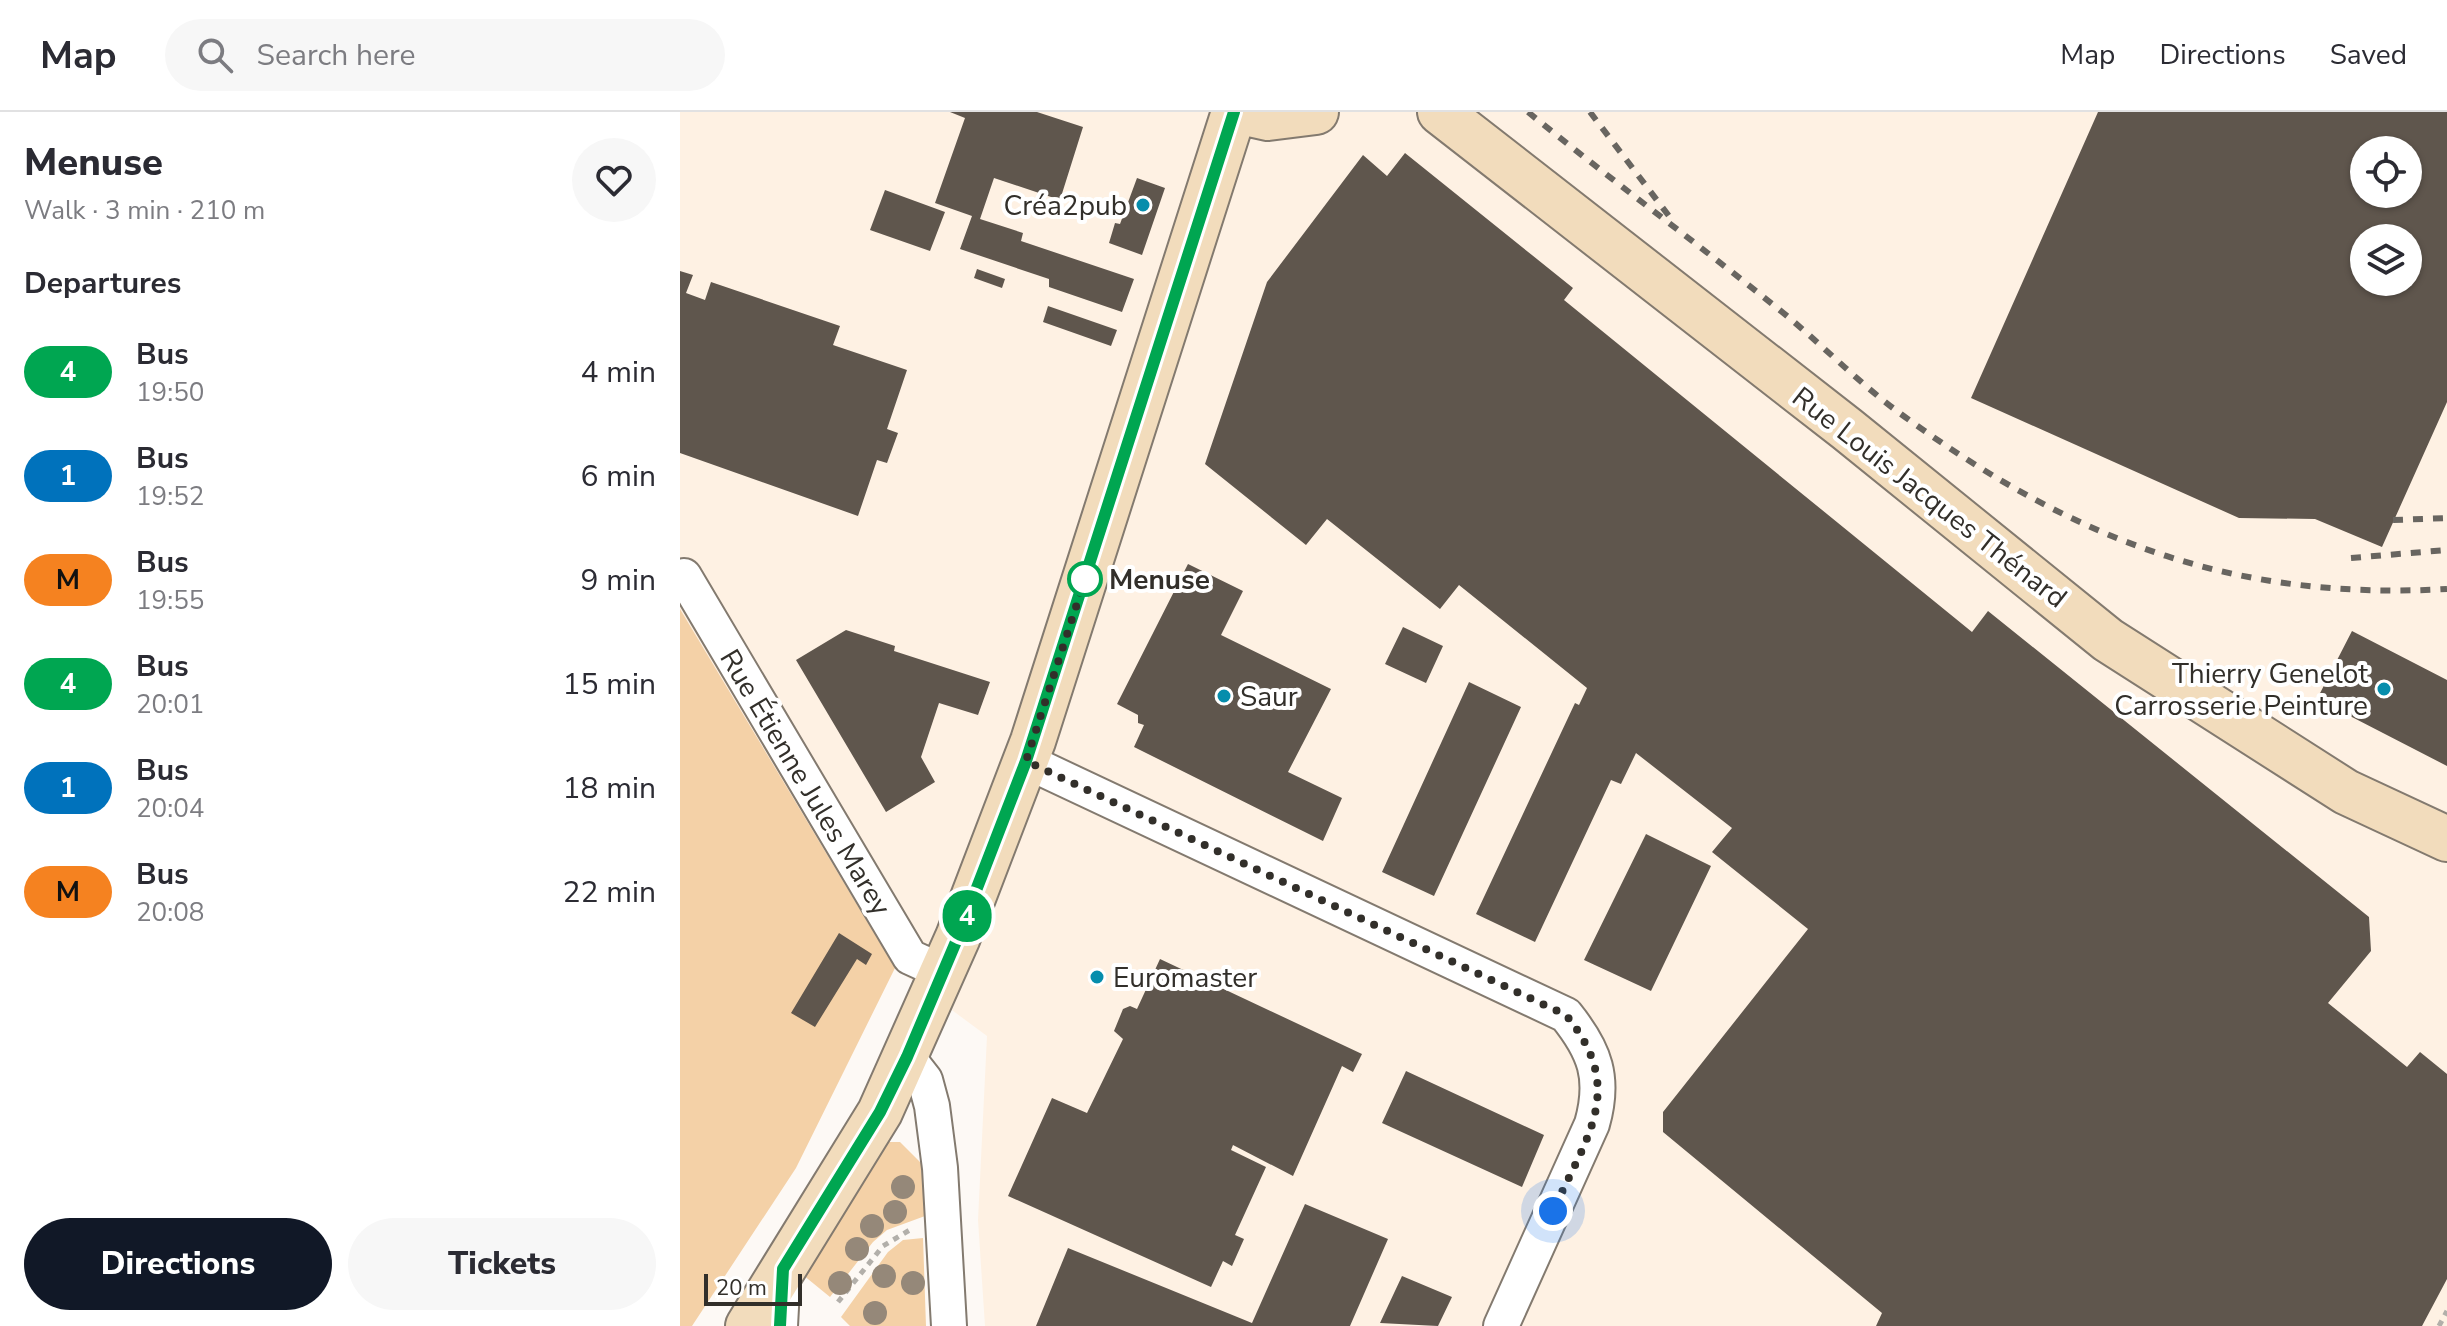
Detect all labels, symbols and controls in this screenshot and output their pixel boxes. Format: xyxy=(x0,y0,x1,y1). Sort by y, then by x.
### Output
search box xyxy=(165,19,725,91)
text: Map xyxy=(40,30,117,81)
icon: search xyxy=(193,33,237,77)
text: Search here xyxy=(257,35,416,76)
text: Map xyxy=(2060,36,2115,74)
text: Directions xyxy=(2159,36,2286,74)
text: Saved xyxy=(2330,36,2407,74)
map controls xyxy=(2350,136,2422,296)
button: locate xyxy=(2350,136,2422,208)
text: Menuse xyxy=(24,137,163,188)
button: heart xyxy=(572,138,656,222)
place label: Créa2pub xyxy=(1003,187,1127,225)
text: Walk · 3 min · 210 m xyxy=(24,193,265,228)
marker: Créa2pub xyxy=(1134,196,1152,214)
button: layers xyxy=(2350,224,2422,296)
text: Departures xyxy=(24,263,181,304)
text: Bus xyxy=(136,334,189,375)
text: 4 min xyxy=(581,352,656,393)
text: 4 xyxy=(60,353,76,391)
text: 19:50 xyxy=(136,375,204,410)
street label: Rue Louis Jacques Thénard xyxy=(1784,379,2075,617)
text: Bus xyxy=(136,438,189,479)
text: 6 min xyxy=(581,456,656,497)
text: 1 xyxy=(60,457,76,495)
text: 19:52 xyxy=(136,479,204,514)
text: Bus xyxy=(136,542,189,583)
text: 9 min xyxy=(581,560,656,601)
text: M xyxy=(56,561,80,599)
place label: Menuse xyxy=(1109,561,1210,599)
marker: Menuse xyxy=(1068,562,1102,596)
text: 19:55 xyxy=(136,583,204,618)
street label: Rue Étienne Jules Marey xyxy=(711,642,900,923)
text: Bus xyxy=(136,646,189,687)
place label: Thierry Genelot Carrosserie Peinture xyxy=(2114,655,2368,725)
text: 15 min xyxy=(563,664,656,705)
text: 4 xyxy=(60,665,76,703)
place label: Saur xyxy=(1240,678,1298,716)
marker: Thierry Genelot Carrosserie Peinture xyxy=(2375,680,2393,698)
text: 20:01 xyxy=(136,687,204,722)
marker: Saur xyxy=(1215,687,1233,705)
text: Bus xyxy=(136,750,189,791)
text: 18 min xyxy=(563,768,656,809)
text: 1 xyxy=(60,769,76,807)
text: 20:04 xyxy=(136,791,204,826)
text: Bus xyxy=(136,854,189,895)
text: 22 min xyxy=(563,872,656,913)
text: M xyxy=(56,873,80,911)
line badge: 4 xyxy=(941,890,993,942)
text: 20:08 xyxy=(136,895,204,930)
text: 4 xyxy=(959,897,975,935)
place label: Euromaster xyxy=(1113,959,1257,997)
marker: Euromaster xyxy=(1088,968,1106,986)
your location xyxy=(1533,1191,1573,1231)
button: Directions xyxy=(24,1218,332,1310)
button: Tickets xyxy=(348,1218,656,1310)
scale bar xyxy=(704,1270,802,1306)
text: 20 m xyxy=(716,1273,767,1303)

